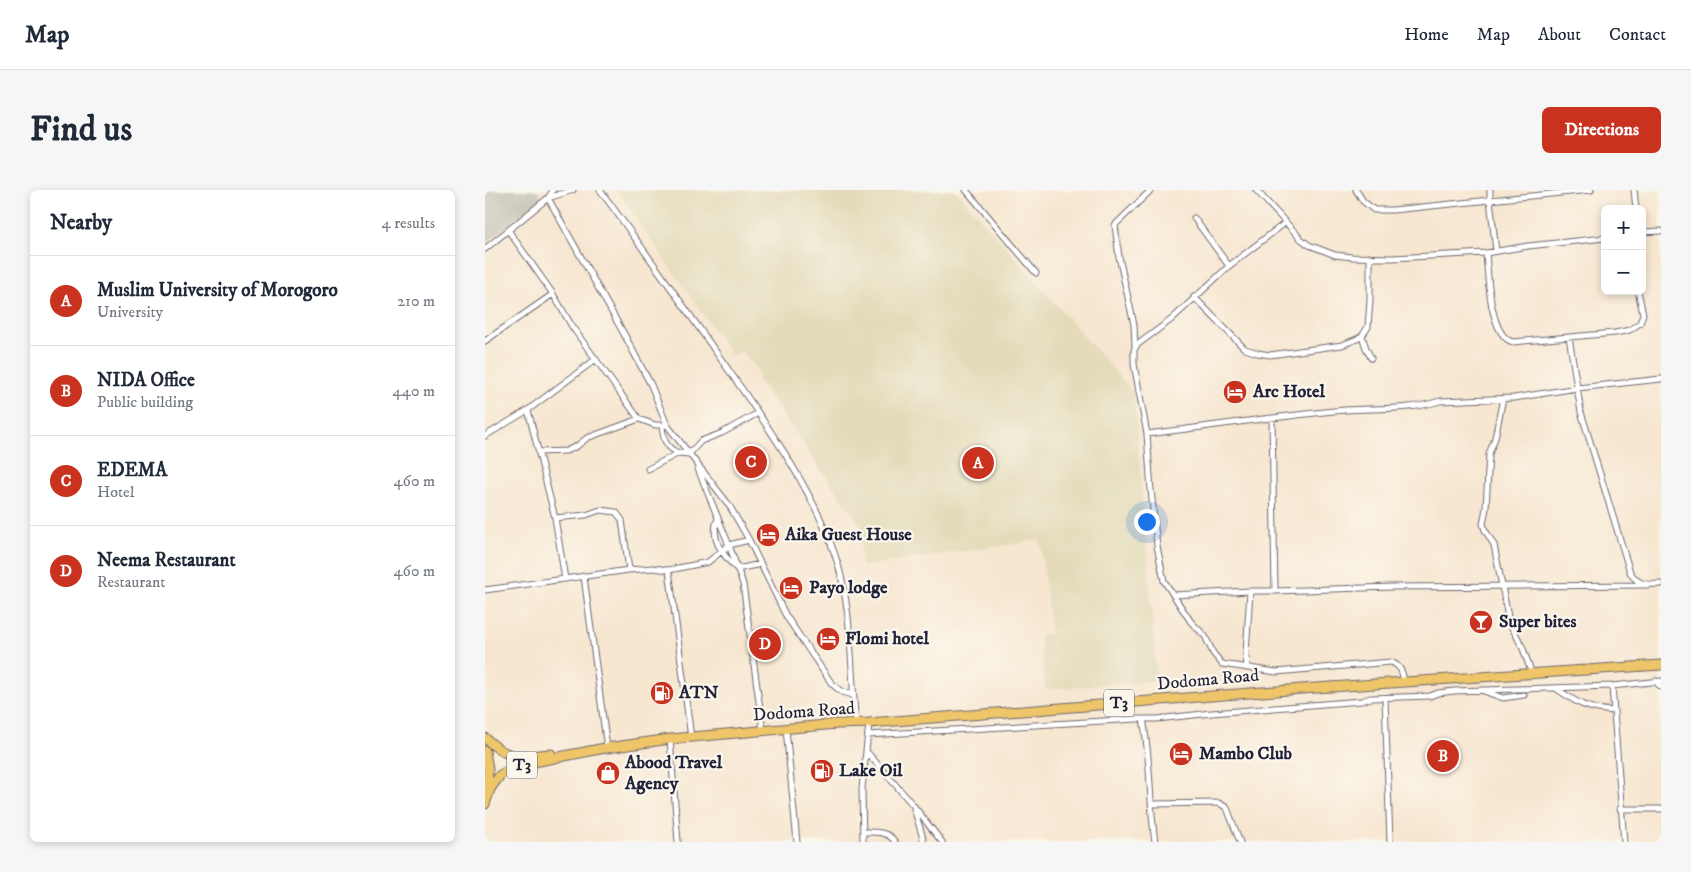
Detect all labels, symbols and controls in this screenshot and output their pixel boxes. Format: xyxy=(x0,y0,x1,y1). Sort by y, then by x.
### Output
text: Map xyxy=(25,20,69,50)
text: Home xyxy=(1404,24,1449,46)
text: Map xyxy=(1477,24,1510,46)
text: About xyxy=(1538,24,1581,46)
text: Contact xyxy=(1609,24,1666,46)
button: Directions xyxy=(1542,107,1661,153)
text: Find us xyxy=(30,108,132,152)
map controls xyxy=(1601,205,1646,295)
button: + xyxy=(1601,205,1646,250)
text: Nearby xyxy=(50,210,112,236)
text: 4 results xyxy=(382,213,435,233)
button: − xyxy=(1601,250,1646,295)
text: Muslim University of Morogoro xyxy=(97,279,338,302)
text: A xyxy=(61,291,71,311)
text: 210 m xyxy=(397,291,435,311)
text: University xyxy=(97,302,163,322)
text: NIDA Office xyxy=(97,369,195,392)
hotel icon: Arc Hotel xyxy=(1222,379,1248,405)
text: B xyxy=(61,381,71,401)
text: 440 m xyxy=(393,381,435,401)
place label: Arc Hotel xyxy=(1252,381,1326,403)
text: Public building xyxy=(97,392,193,412)
pin: C xyxy=(735,443,767,481)
pin: A xyxy=(962,444,994,482)
text: EDEMA xyxy=(97,459,167,482)
text: C xyxy=(61,471,71,491)
text: 460 m xyxy=(393,471,435,491)
text: Hotel xyxy=(97,482,135,502)
your location xyxy=(1134,509,1160,535)
hotel icon: Aika Guest House xyxy=(755,522,781,548)
place label: Aika Guest House xyxy=(784,524,912,546)
text: Neema Restaurant xyxy=(97,549,236,572)
text: D xyxy=(60,561,72,581)
text: 460 m xyxy=(393,561,435,581)
text: Restaurant xyxy=(97,572,165,592)
hotel icon: Payo lodge xyxy=(778,575,804,601)
place label: Payo lodge xyxy=(809,577,888,599)
bar icon: Super bites xyxy=(1468,609,1494,635)
place label: Super bites xyxy=(1499,611,1576,633)
pin: D xyxy=(749,625,781,663)
hotel icon: Flomi hotel xyxy=(815,626,841,652)
place label: Flomi hotel xyxy=(845,628,930,650)
street label: Dodoma Road xyxy=(1156,665,1260,695)
fuel station icon: ATN xyxy=(649,680,675,706)
place label: ATN xyxy=(678,682,719,704)
road number: T3 xyxy=(1104,689,1134,716)
street label: Dodoma Road xyxy=(752,697,856,727)
pin: B xyxy=(1427,737,1459,775)
hotel icon: Mambo Club xyxy=(1168,741,1194,767)
place label: Mambo Club xyxy=(1199,743,1293,765)
road number: T3 xyxy=(507,752,537,778)
place label: Abood Travel Agency xyxy=(624,752,723,795)
fuel station icon: Lake Oil xyxy=(809,758,835,784)
shop icon: Abood Travel Agency xyxy=(595,760,621,786)
place label: Lake Oil xyxy=(839,760,903,782)

